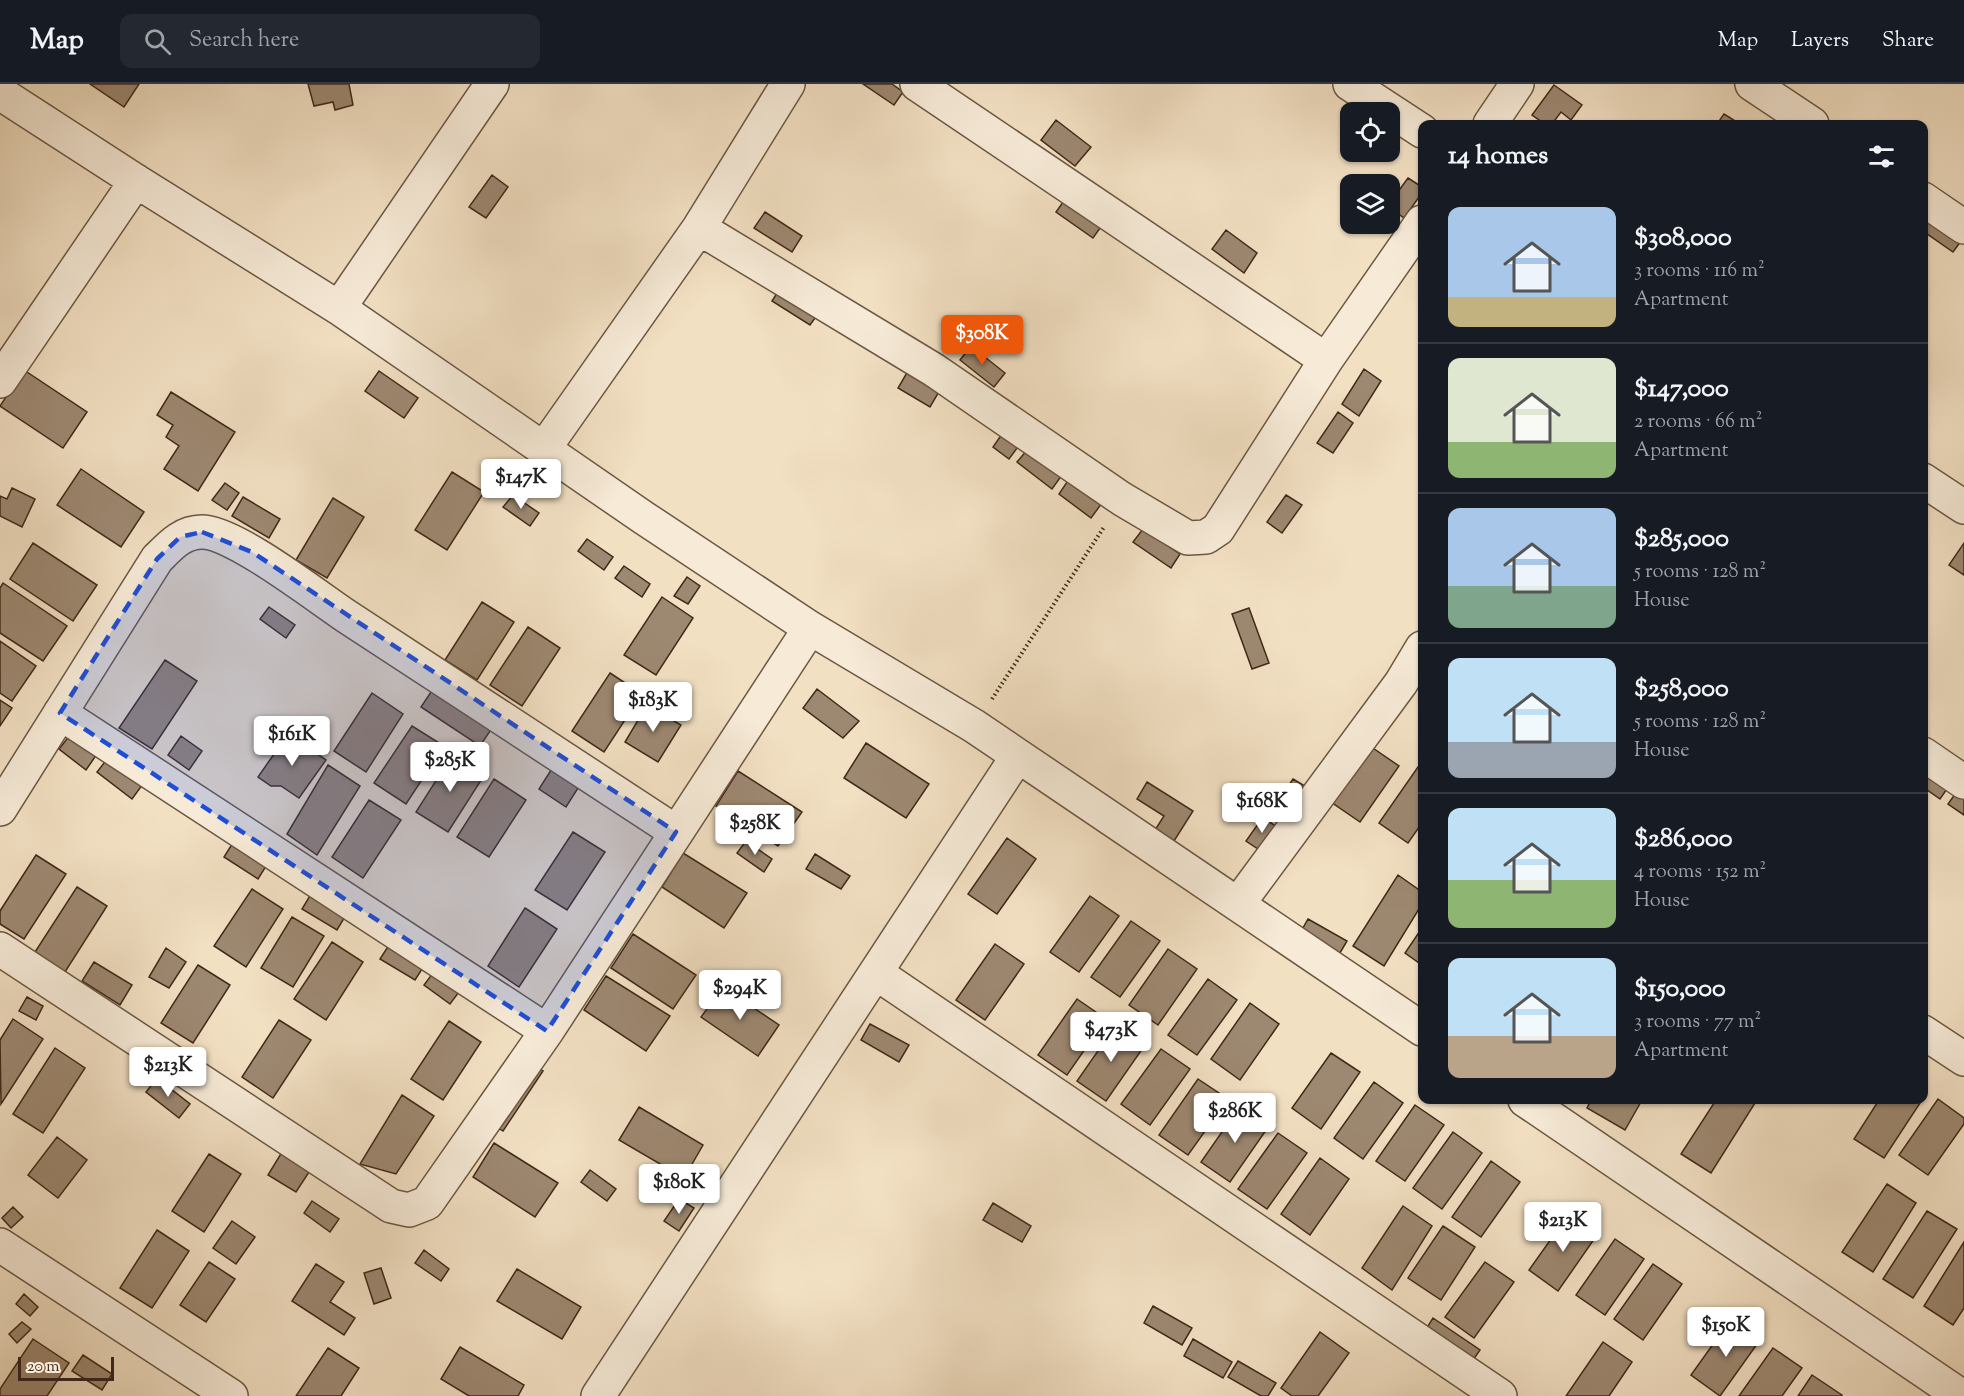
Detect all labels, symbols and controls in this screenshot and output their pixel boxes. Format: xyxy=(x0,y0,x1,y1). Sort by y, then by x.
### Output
search box xyxy=(120,14,540,68)
text: Map xyxy=(30,21,84,61)
icon: search xyxy=(141,25,174,58)
text: Search here xyxy=(189,25,299,57)
text: Map xyxy=(1718,26,1758,56)
text: Layers xyxy=(1791,26,1849,56)
text: Share xyxy=(1882,26,1934,56)
map controls xyxy=(1340,102,1400,234)
button: locate xyxy=(1340,102,1400,162)
text: 14 homes xyxy=(1448,138,1548,175)
icon: filters xyxy=(1865,140,1898,173)
button: layers xyxy=(1340,174,1400,234)
text: $308,000 xyxy=(1634,220,1732,257)
icon: home xyxy=(1496,231,1568,303)
text: 3 rooms · 116 m² xyxy=(1634,257,1765,286)
text: Apartment xyxy=(1634,286,1729,315)
pin: $308K xyxy=(940,315,1024,366)
text: $308K xyxy=(955,320,1009,349)
text: $147,000 xyxy=(1634,371,1729,408)
icon: home xyxy=(1496,382,1568,454)
text: 2 rooms · 66 m² xyxy=(1634,408,1762,437)
text: Apartment xyxy=(1634,437,1729,466)
pin: $147K xyxy=(479,459,563,510)
text: $147K xyxy=(495,464,547,493)
text: $285,000 xyxy=(1634,521,1729,558)
icon: home xyxy=(1496,532,1568,604)
text: 5 rooms · 128 m² xyxy=(1634,558,1766,587)
text: House xyxy=(1634,587,1689,616)
text: $258,000 xyxy=(1634,671,1729,708)
pin: $183K xyxy=(611,682,695,733)
icon: home xyxy=(1496,682,1568,754)
text: $183K xyxy=(628,687,678,716)
text: 5 rooms · 128 m² xyxy=(1634,708,1766,737)
pin: $161K xyxy=(250,716,334,767)
text: $161K xyxy=(268,721,316,750)
text: House xyxy=(1634,737,1689,766)
pin: $285K xyxy=(408,742,492,793)
text: $285K xyxy=(424,747,476,776)
pin: $168K xyxy=(1220,783,1304,834)
text: $168K xyxy=(1236,788,1288,817)
pin: $258K xyxy=(713,805,797,856)
text: $258K xyxy=(729,810,781,839)
text: $286,000 xyxy=(1634,821,1732,858)
icon: home xyxy=(1496,832,1568,904)
text: 4 rooms · 152 m² xyxy=(1634,858,1766,887)
text: House xyxy=(1634,887,1689,916)
pin: $294K xyxy=(698,970,782,1021)
text: $150,000 xyxy=(1634,971,1726,1008)
text: $294K xyxy=(713,975,767,1004)
icon: home xyxy=(1496,982,1568,1054)
text: 3 rooms · 77 m² xyxy=(1634,1008,1761,1037)
pin: $473K xyxy=(1069,1012,1153,1063)
text: $473K xyxy=(1084,1017,1138,1046)
text: Apartment xyxy=(1634,1037,1729,1066)
pin: $213K xyxy=(126,1047,210,1098)
text: $213K xyxy=(143,1052,193,1081)
pin: $286K xyxy=(1193,1093,1277,1144)
text: $286K xyxy=(1208,1098,1262,1127)
pin: $180K xyxy=(637,1164,721,1215)
text: $180K xyxy=(653,1169,705,1198)
pin: $213K xyxy=(1521,1202,1605,1253)
text: $213K xyxy=(1538,1207,1588,1236)
pin: $150K xyxy=(1684,1307,1768,1358)
text: $150K xyxy=(1701,1312,1751,1341)
scale bar xyxy=(18,1354,114,1382)
text: 20 m xyxy=(27,1356,60,1379)

